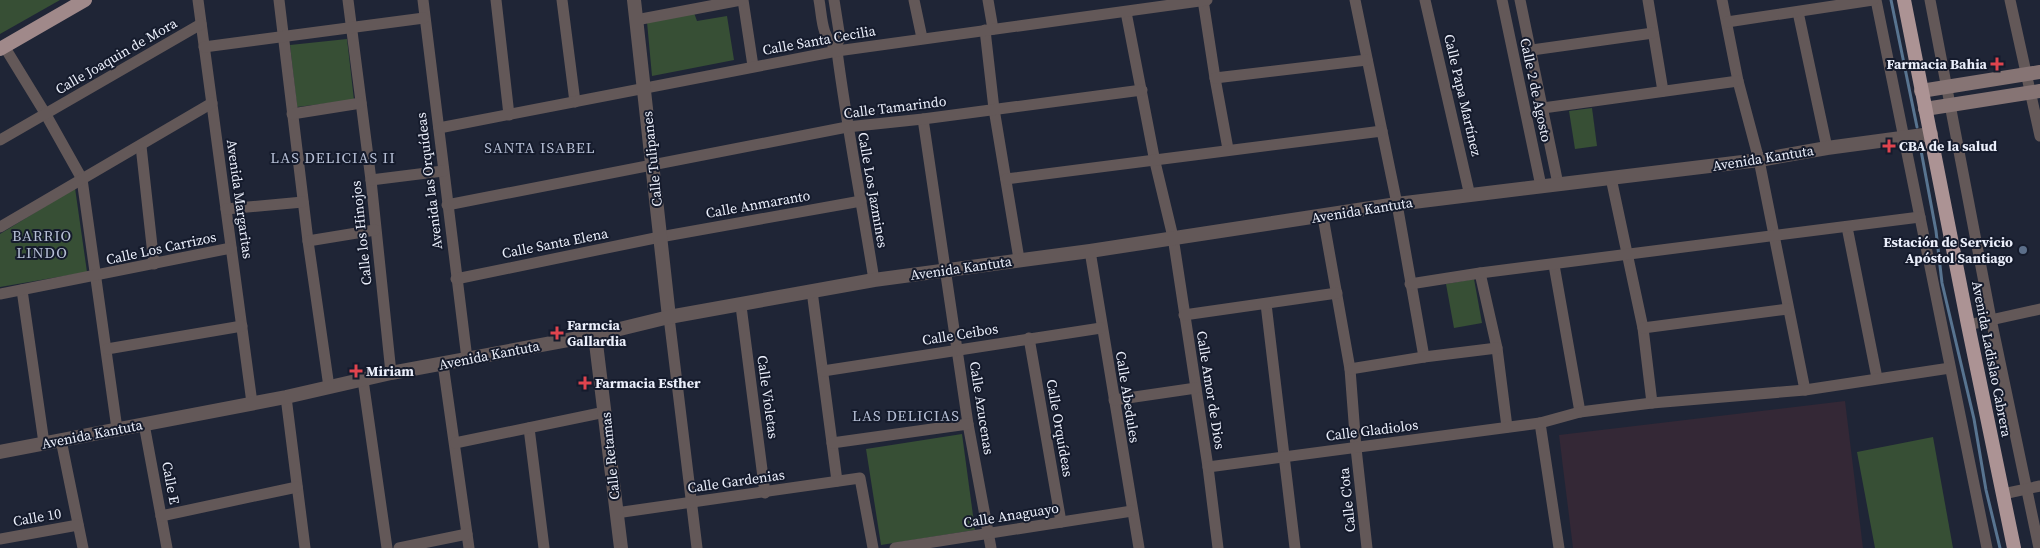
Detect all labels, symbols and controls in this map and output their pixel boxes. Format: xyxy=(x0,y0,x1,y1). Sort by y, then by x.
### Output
street label: Calle Joaquin de Mora xyxy=(51,12,181,99)
street label: Calle Santa Cecilia xyxy=(761,20,878,60)
street label: Calle Papa Martínez xyxy=(1439,32,1487,159)
street label: Calle 2 de Agosto xyxy=(1515,36,1557,144)
place label: Farmacia Bahia xyxy=(1887,54,1988,74)
marker: Farmacia Bahia xyxy=(1991,58,2003,70)
street label: Calle Tamarindo xyxy=(843,91,948,123)
street label: Calle Tulipanes xyxy=(637,110,667,208)
street label: Avenida las Orquídeas xyxy=(411,111,447,251)
street label: Calle Los Jazmines xyxy=(853,131,893,249)
place label: CBA de la salud xyxy=(1899,136,1998,156)
district label: SANTA ISABEL xyxy=(484,137,596,158)
street label: Avenida Margaritas xyxy=(222,138,258,260)
street label: Avenida Kantuta xyxy=(1711,140,1816,176)
marker: CBA de la salud xyxy=(1883,140,1895,152)
district label: LAS DELICIAS II xyxy=(270,147,396,168)
street label: Calle los Hinojos xyxy=(346,180,376,286)
street label: Calle Anmaranto xyxy=(704,185,812,223)
street label: Avenida Kantuta xyxy=(1310,192,1415,228)
street label: Calle Santa Elena xyxy=(500,223,611,263)
district label: BARRIO LINDO xyxy=(12,225,72,263)
street label: Calle Los Carrizos xyxy=(104,227,218,269)
place label: Estación de Servicio Apóstol Santiago xyxy=(1883,232,2013,268)
marker: Estación de Servicio Apóstol Santiago xyxy=(2017,244,2029,256)
street label: Avenida Kantuta xyxy=(909,251,1014,285)
street label: Avenida Ladislao Cabrera xyxy=(1967,279,2017,440)
place label: Farmcia Gallardia xyxy=(567,315,627,351)
street label: Calle Ceibos xyxy=(921,318,999,350)
marker: Farmcia Gallardia xyxy=(551,327,563,339)
street label: Calle Amor de Dios xyxy=(1192,329,1230,451)
street label: Avenida Kantuta xyxy=(437,335,542,375)
street label: Calle Abedules xyxy=(1111,350,1145,444)
street label: Calle Violetas xyxy=(752,354,784,440)
street label: Calle Azucenas xyxy=(965,360,999,456)
place label: Miriam xyxy=(366,361,414,381)
marker: Miriam xyxy=(350,365,362,377)
place label: Farmacia Esther xyxy=(595,373,701,393)
marker: Farmacia Esther xyxy=(579,377,591,389)
street label: Calle Orquídeas xyxy=(1042,378,1078,478)
district label: LAS DELICIAS xyxy=(852,405,960,426)
street label: Calle Retamas xyxy=(595,411,625,501)
street label: Avenida Kantuta xyxy=(40,414,145,454)
street label: Calle Gladiolos xyxy=(1325,414,1419,446)
street label: Calle E xyxy=(157,460,185,506)
street label: Calle Gardenias xyxy=(686,464,786,498)
street label: Calle C'ota xyxy=(1334,466,1360,533)
street label: Calle Anaguayo xyxy=(962,498,1060,532)
street label: Calle 10 xyxy=(11,503,63,531)

